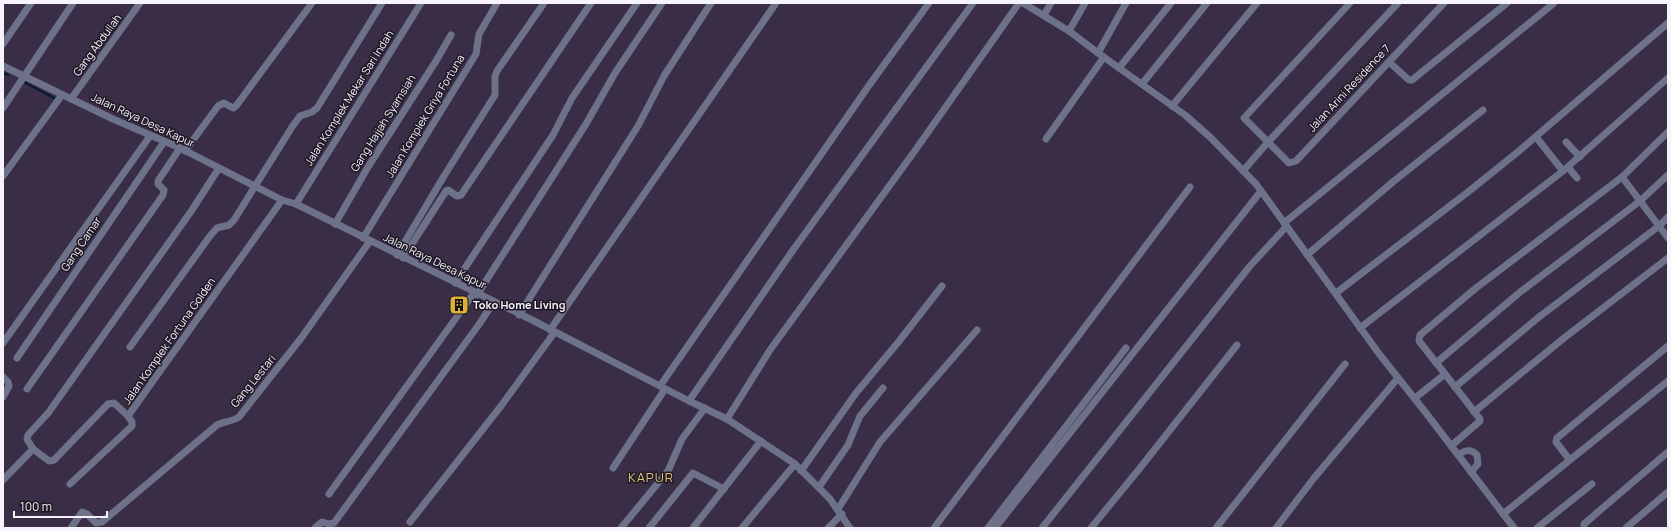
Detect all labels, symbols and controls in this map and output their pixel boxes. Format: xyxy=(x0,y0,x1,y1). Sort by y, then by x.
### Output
street label: Gang Abdullah xyxy=(69,11,124,79)
street label: Jalan Komplek Mekar Sari Indah xyxy=(301,27,397,168)
street label: Jalan Arini Residence 7 xyxy=(1304,41,1393,135)
street label: Jalan Komplek Griya Fortuna xyxy=(382,51,467,180)
street label: Gang Hajjah Syamsiah xyxy=(347,71,419,174)
street label: Jalan Raya Desa Kapur xyxy=(89,89,198,150)
street label: Gang Camar xyxy=(57,214,104,274)
street label: Jalan Raya Desa Kapur xyxy=(381,229,489,292)
street label: Jalan Komplek Fortuna Golden xyxy=(119,274,218,407)
building icon: Toko Home Living xyxy=(448,294,470,316)
place label: Toko Home Living xyxy=(473,297,566,312)
street label: Gang Lestari xyxy=(227,351,279,410)
district label: KAPUR xyxy=(628,468,674,486)
scale bar xyxy=(14,493,107,519)
text: 100 m xyxy=(20,498,52,515)

